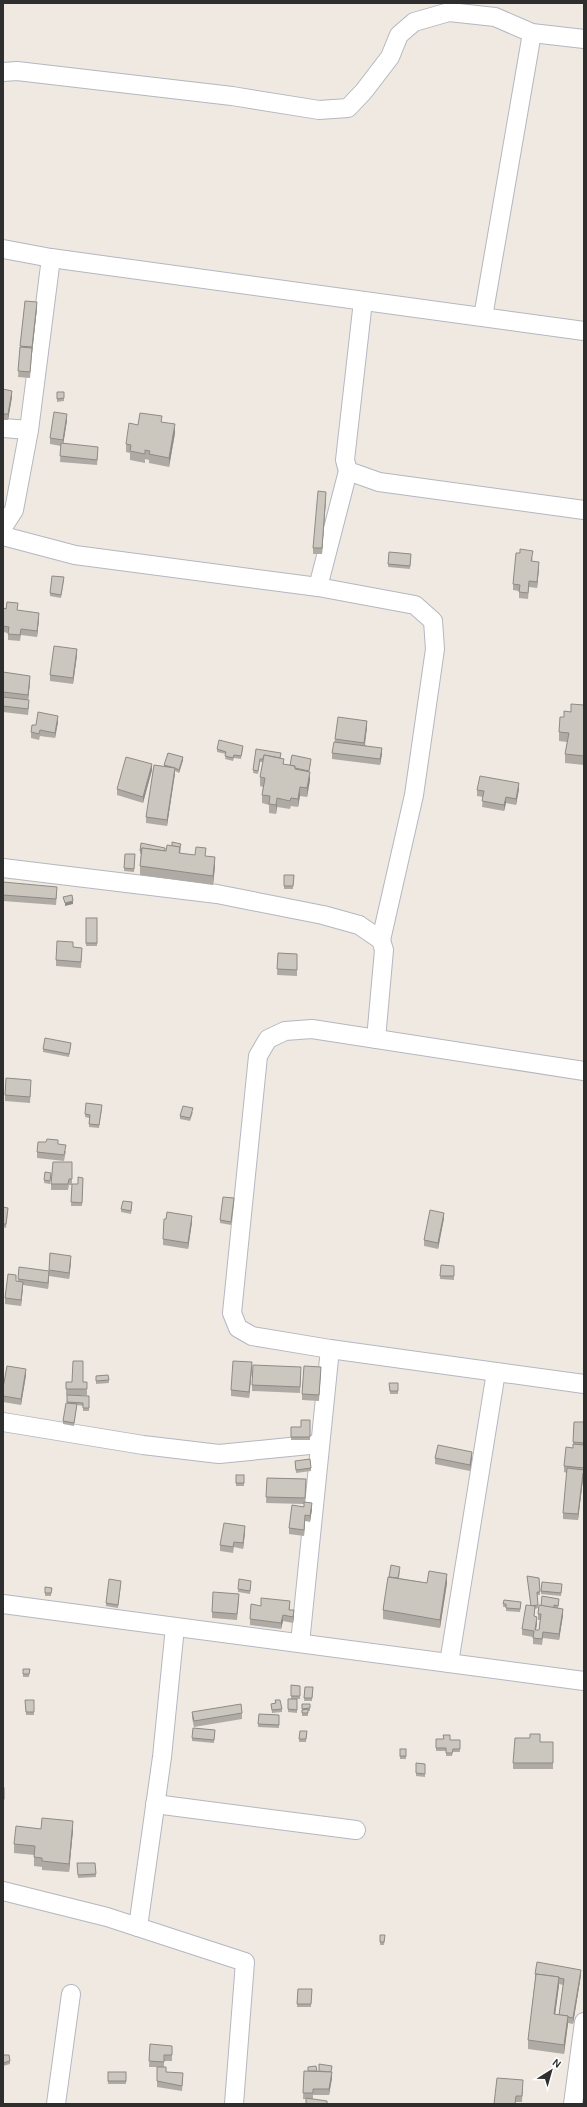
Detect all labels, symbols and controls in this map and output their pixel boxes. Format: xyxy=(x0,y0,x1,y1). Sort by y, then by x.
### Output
north arrow xyxy=(531,2051,571,2091)
text: N xyxy=(550,2056,564,2071)

